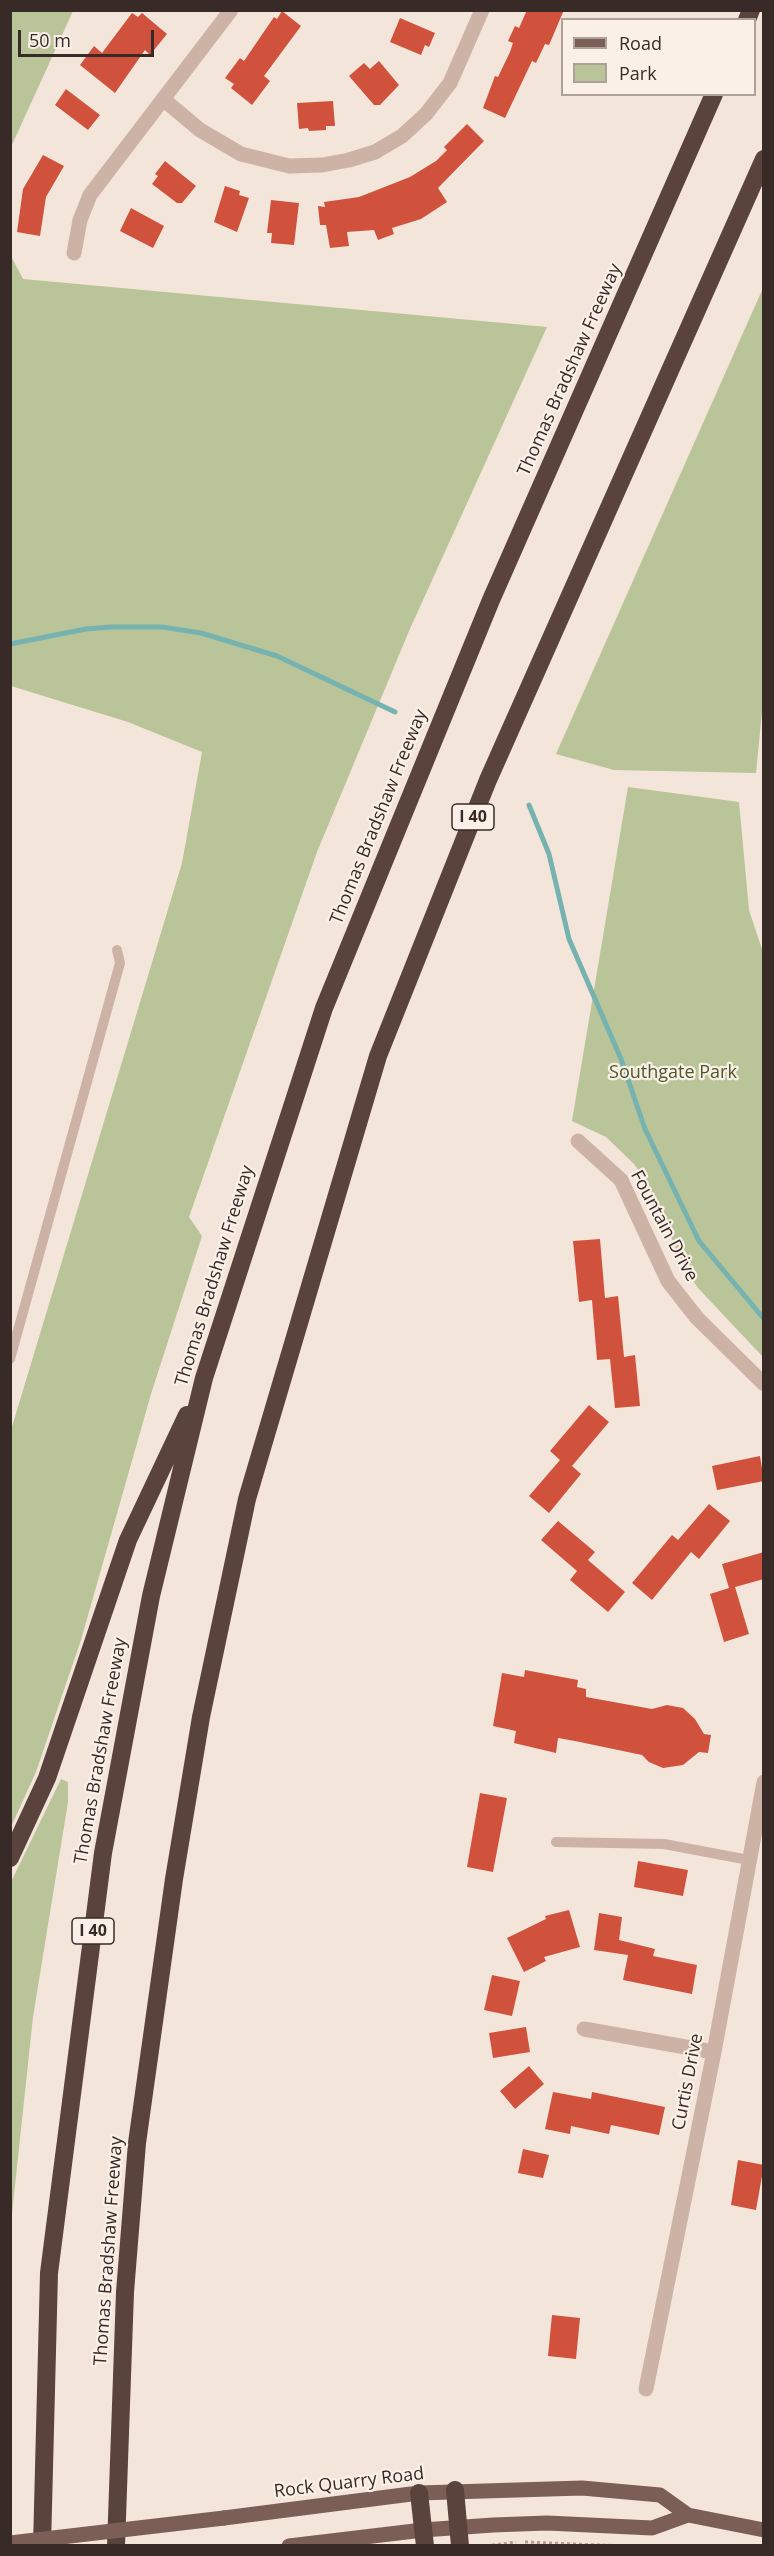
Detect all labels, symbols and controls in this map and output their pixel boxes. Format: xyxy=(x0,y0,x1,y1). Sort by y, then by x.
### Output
scale bar xyxy=(21,18,158,56)
legend xyxy=(561,18,756,96)
text: 50 m xyxy=(29,28,71,52)
text: Road xyxy=(619,31,662,55)
text: Park xyxy=(619,61,657,85)
street label: Thomas Bradshaw Freeway xyxy=(513,261,627,479)
street label: Thomas Bradshaw Freeway xyxy=(326,706,432,928)
road number: I 40 xyxy=(452,804,494,830)
park label: Southgate Park xyxy=(609,1062,737,1084)
street label: Thomas Bradshaw Freeway xyxy=(171,1163,259,1389)
street label: Fountain Drive xyxy=(626,1167,702,1285)
street label: Thomas Bradshaw Freeway xyxy=(70,1636,132,1866)
road number: I 40 xyxy=(72,1918,114,1944)
street label: Curtis Drive xyxy=(668,2032,708,2132)
street label: Thomas Bradshaw Freeway xyxy=(90,2136,128,2366)
street label: Rock Quarry Road xyxy=(273,2463,425,2503)

